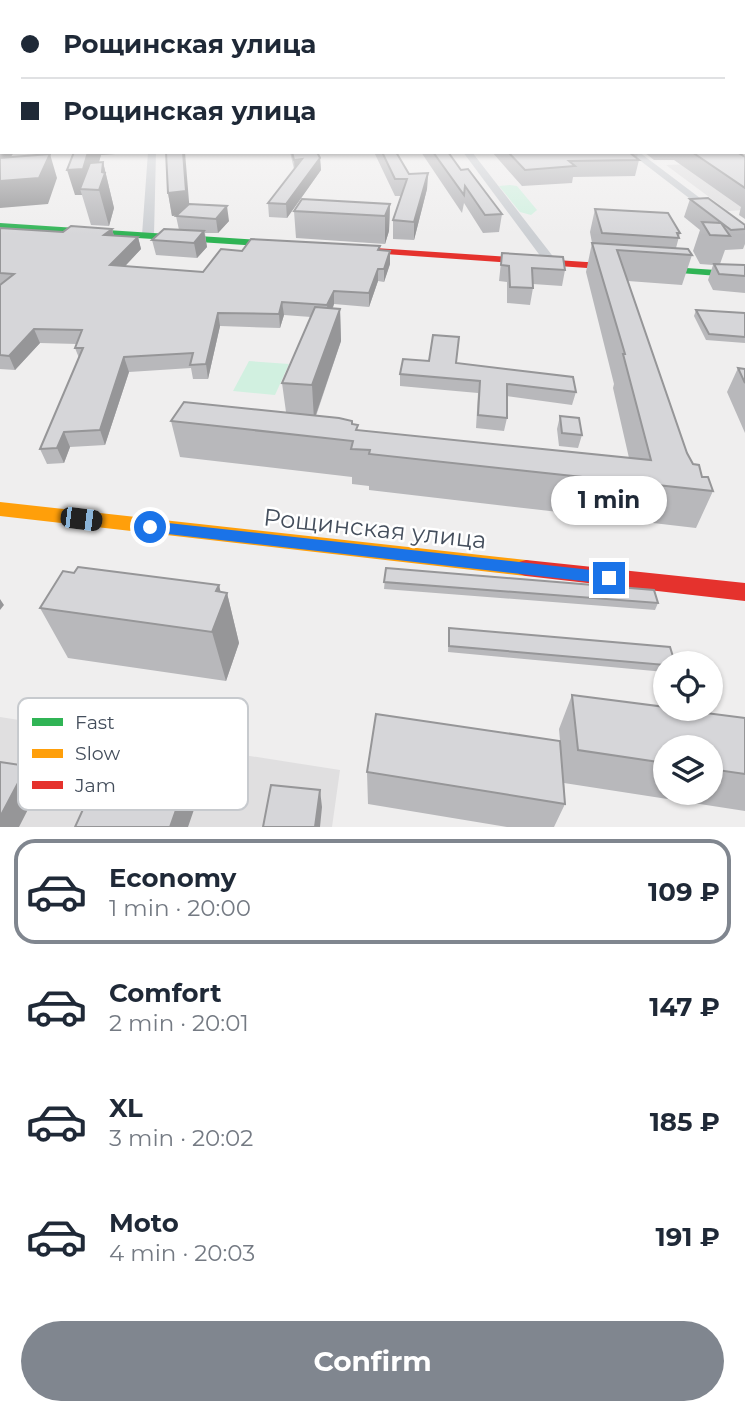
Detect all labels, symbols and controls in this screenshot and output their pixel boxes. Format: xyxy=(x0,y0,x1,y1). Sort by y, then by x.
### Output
text: Рощинская улица xyxy=(63,28,316,60)
text: Рощинская улица xyxy=(63,95,316,127)
callout: 1 min xyxy=(551,476,667,526)
text: 1 min xyxy=(578,486,640,514)
street label: Рощинская улица xyxy=(262,502,488,555)
car xyxy=(59,506,104,532)
route start xyxy=(134,511,166,543)
route end xyxy=(593,562,625,594)
map controls xyxy=(653,651,723,805)
button: locate xyxy=(653,651,723,721)
legend xyxy=(18,698,248,810)
text: Fast xyxy=(75,711,115,734)
button: layers xyxy=(653,735,723,805)
text: Slow xyxy=(75,742,120,765)
text: Jam xyxy=(74,774,116,797)
icon: car xyxy=(25,860,88,923)
text: Economy xyxy=(109,862,236,894)
text: 109 ₽ xyxy=(648,876,720,908)
text: 1 min · 20:00 xyxy=(109,894,251,922)
icon: car xyxy=(25,975,88,1038)
text: Comfort xyxy=(109,977,221,1009)
text: 147 ₽ xyxy=(649,991,720,1023)
text: 2 min · 20:01 xyxy=(109,1009,249,1037)
icon: car xyxy=(25,1090,88,1153)
text: XL xyxy=(109,1092,143,1124)
text: 185 ₽ xyxy=(650,1106,720,1138)
text: 3 min · 20:02 xyxy=(109,1124,253,1152)
icon: car xyxy=(25,1205,88,1268)
text: Moto xyxy=(109,1207,179,1239)
text: 191 ₽ xyxy=(656,1221,720,1253)
text: 4 min · 20:03 xyxy=(109,1239,255,1267)
button: Confirm xyxy=(21,1321,724,1401)

